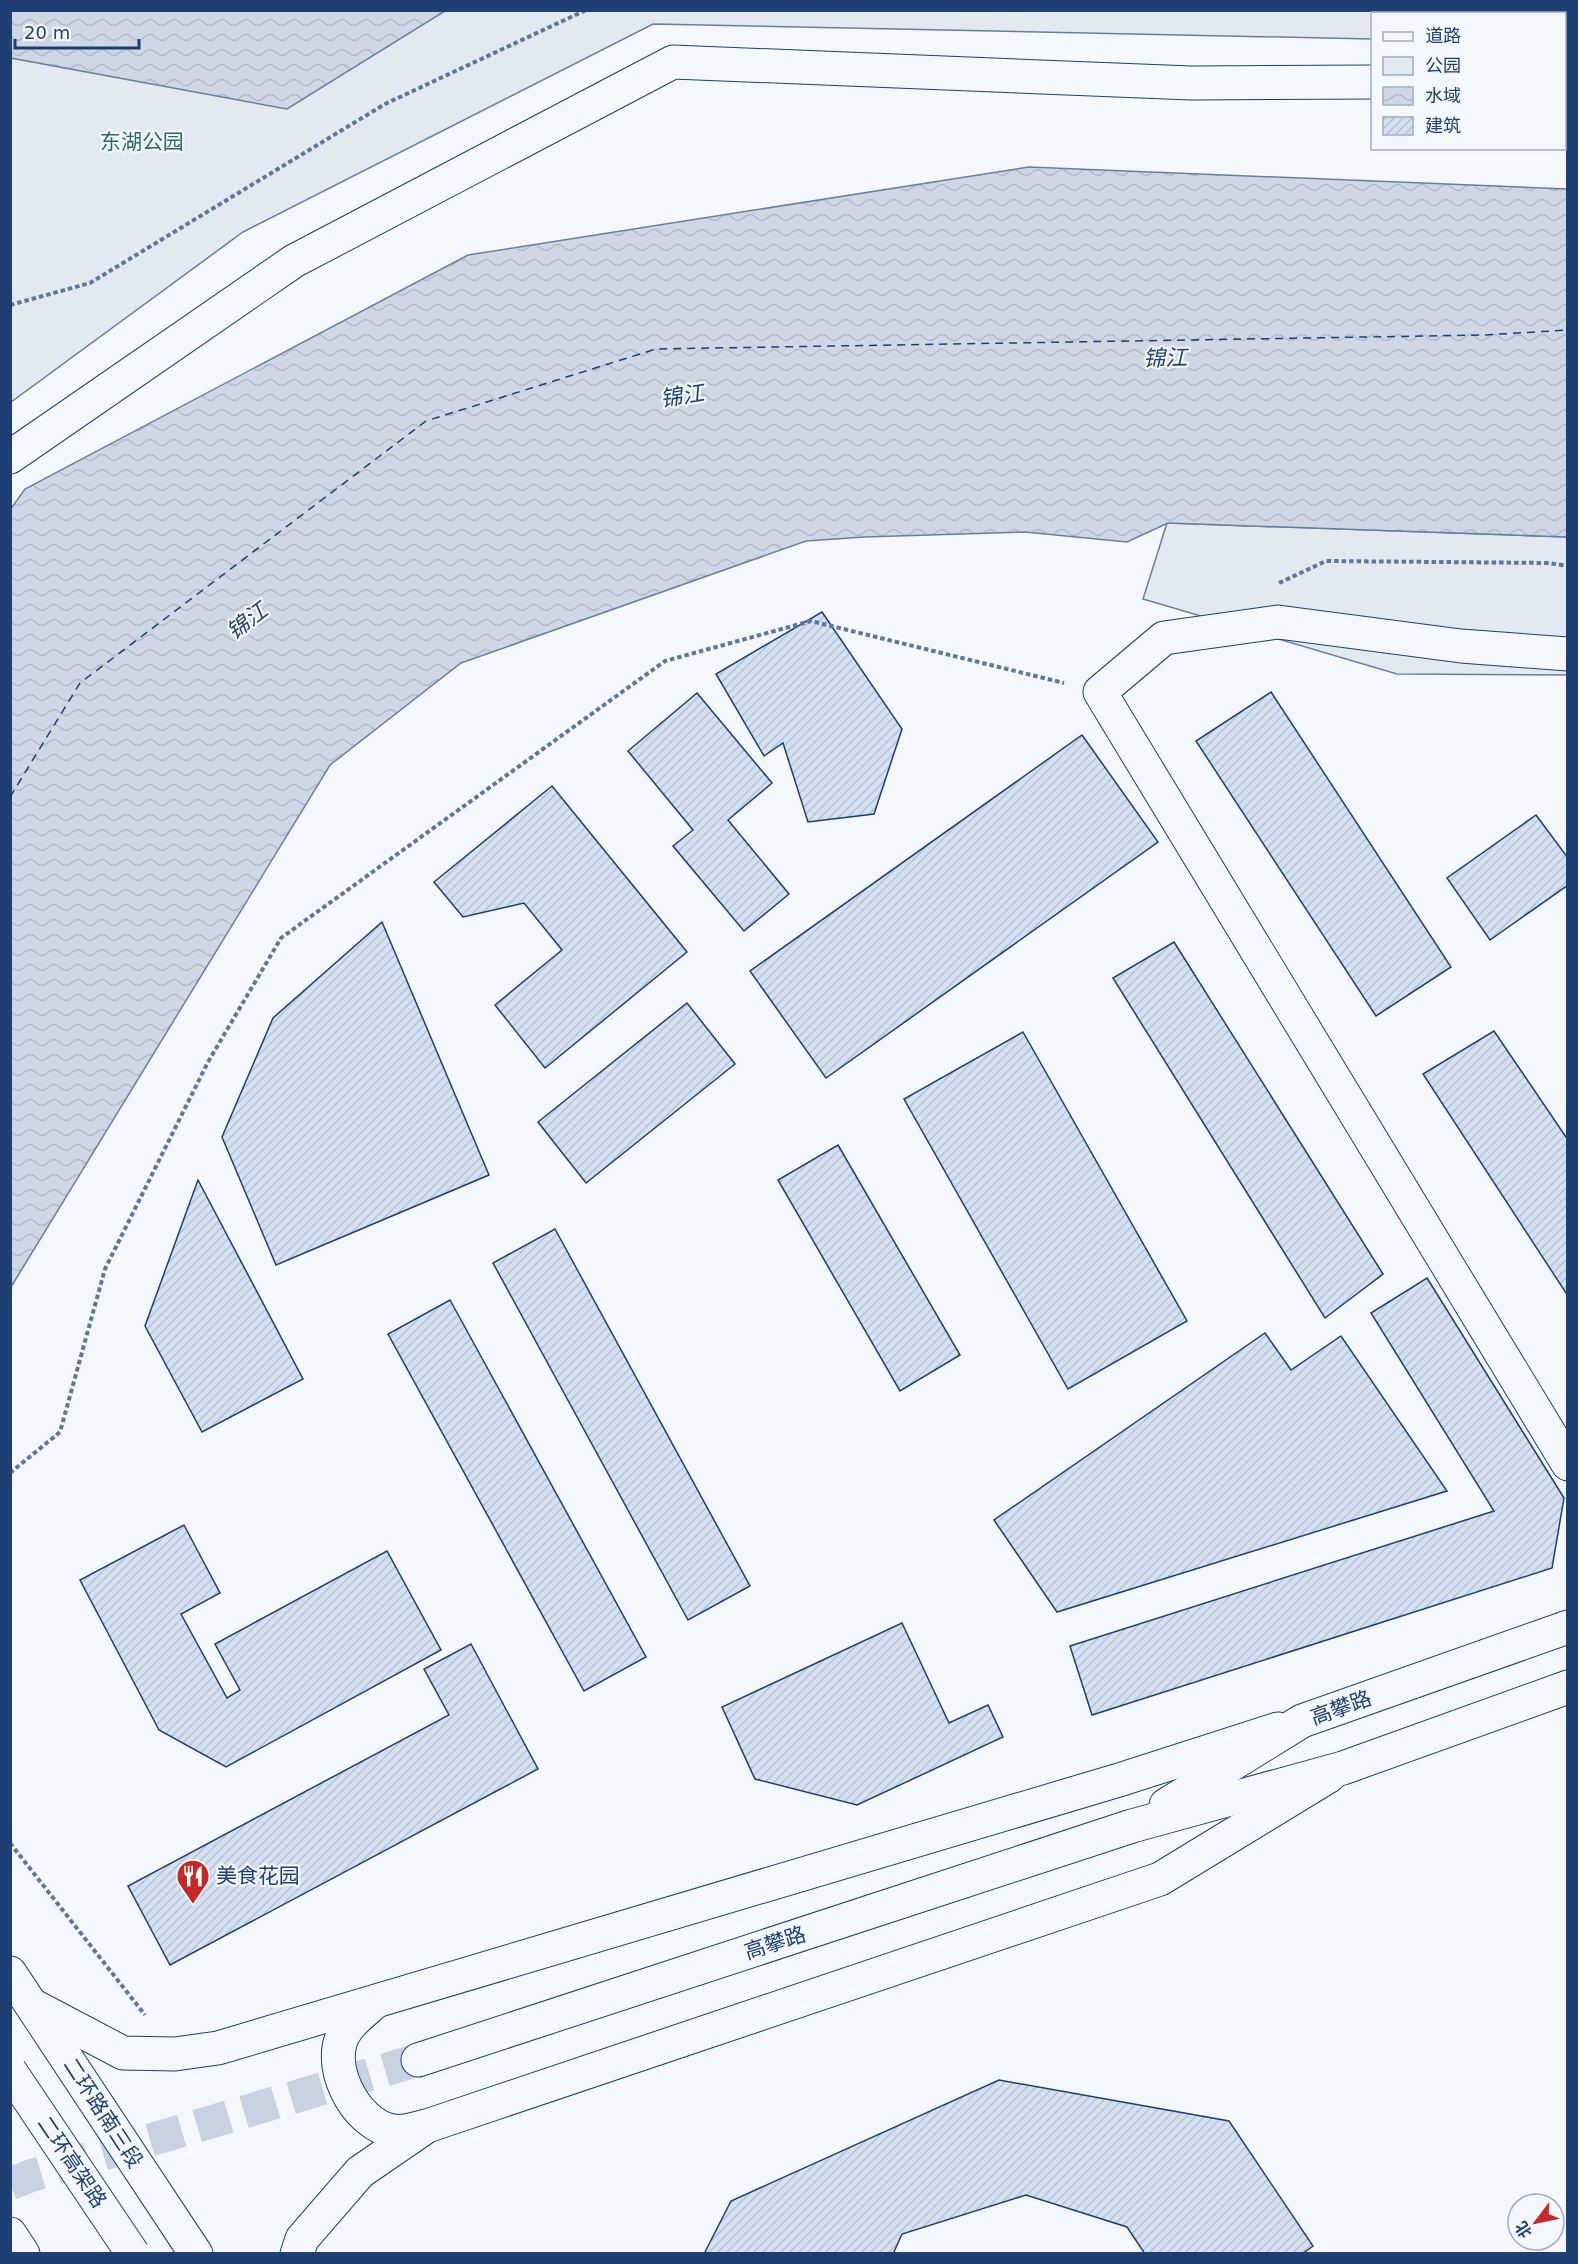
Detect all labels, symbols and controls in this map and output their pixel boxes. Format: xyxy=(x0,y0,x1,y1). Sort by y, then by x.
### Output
scale bar xyxy=(15,12,140,50)
legend xyxy=(1371,12,1566,150)
text: 20 m xyxy=(24,22,70,43)
text: 道路 xyxy=(1425,25,1461,46)
text: 公园 xyxy=(1425,55,1461,76)
text: 水域 xyxy=(1425,85,1461,106)
text: 建筑 xyxy=(1425,115,1461,136)
park label: 东湖公园 xyxy=(100,130,184,154)
water label: 锦江 xyxy=(1143,345,1189,371)
water label: 锦江 xyxy=(658,380,708,412)
water label: 锦江 xyxy=(222,597,274,644)
street label: 高攀路 xyxy=(1307,1686,1375,1730)
restaurant icon: 美食花园 xyxy=(175,1858,211,1905)
place label: 美食花园 xyxy=(216,1864,300,1888)
street label: 高攀路 xyxy=(741,1922,809,1964)
street label: 二环路南三段 xyxy=(59,2054,147,2172)
street label: 二环高架路 xyxy=(33,2112,111,2212)
north arrow xyxy=(1506,2192,1566,2252)
text: 北 xyxy=(1511,2218,1536,2242)

